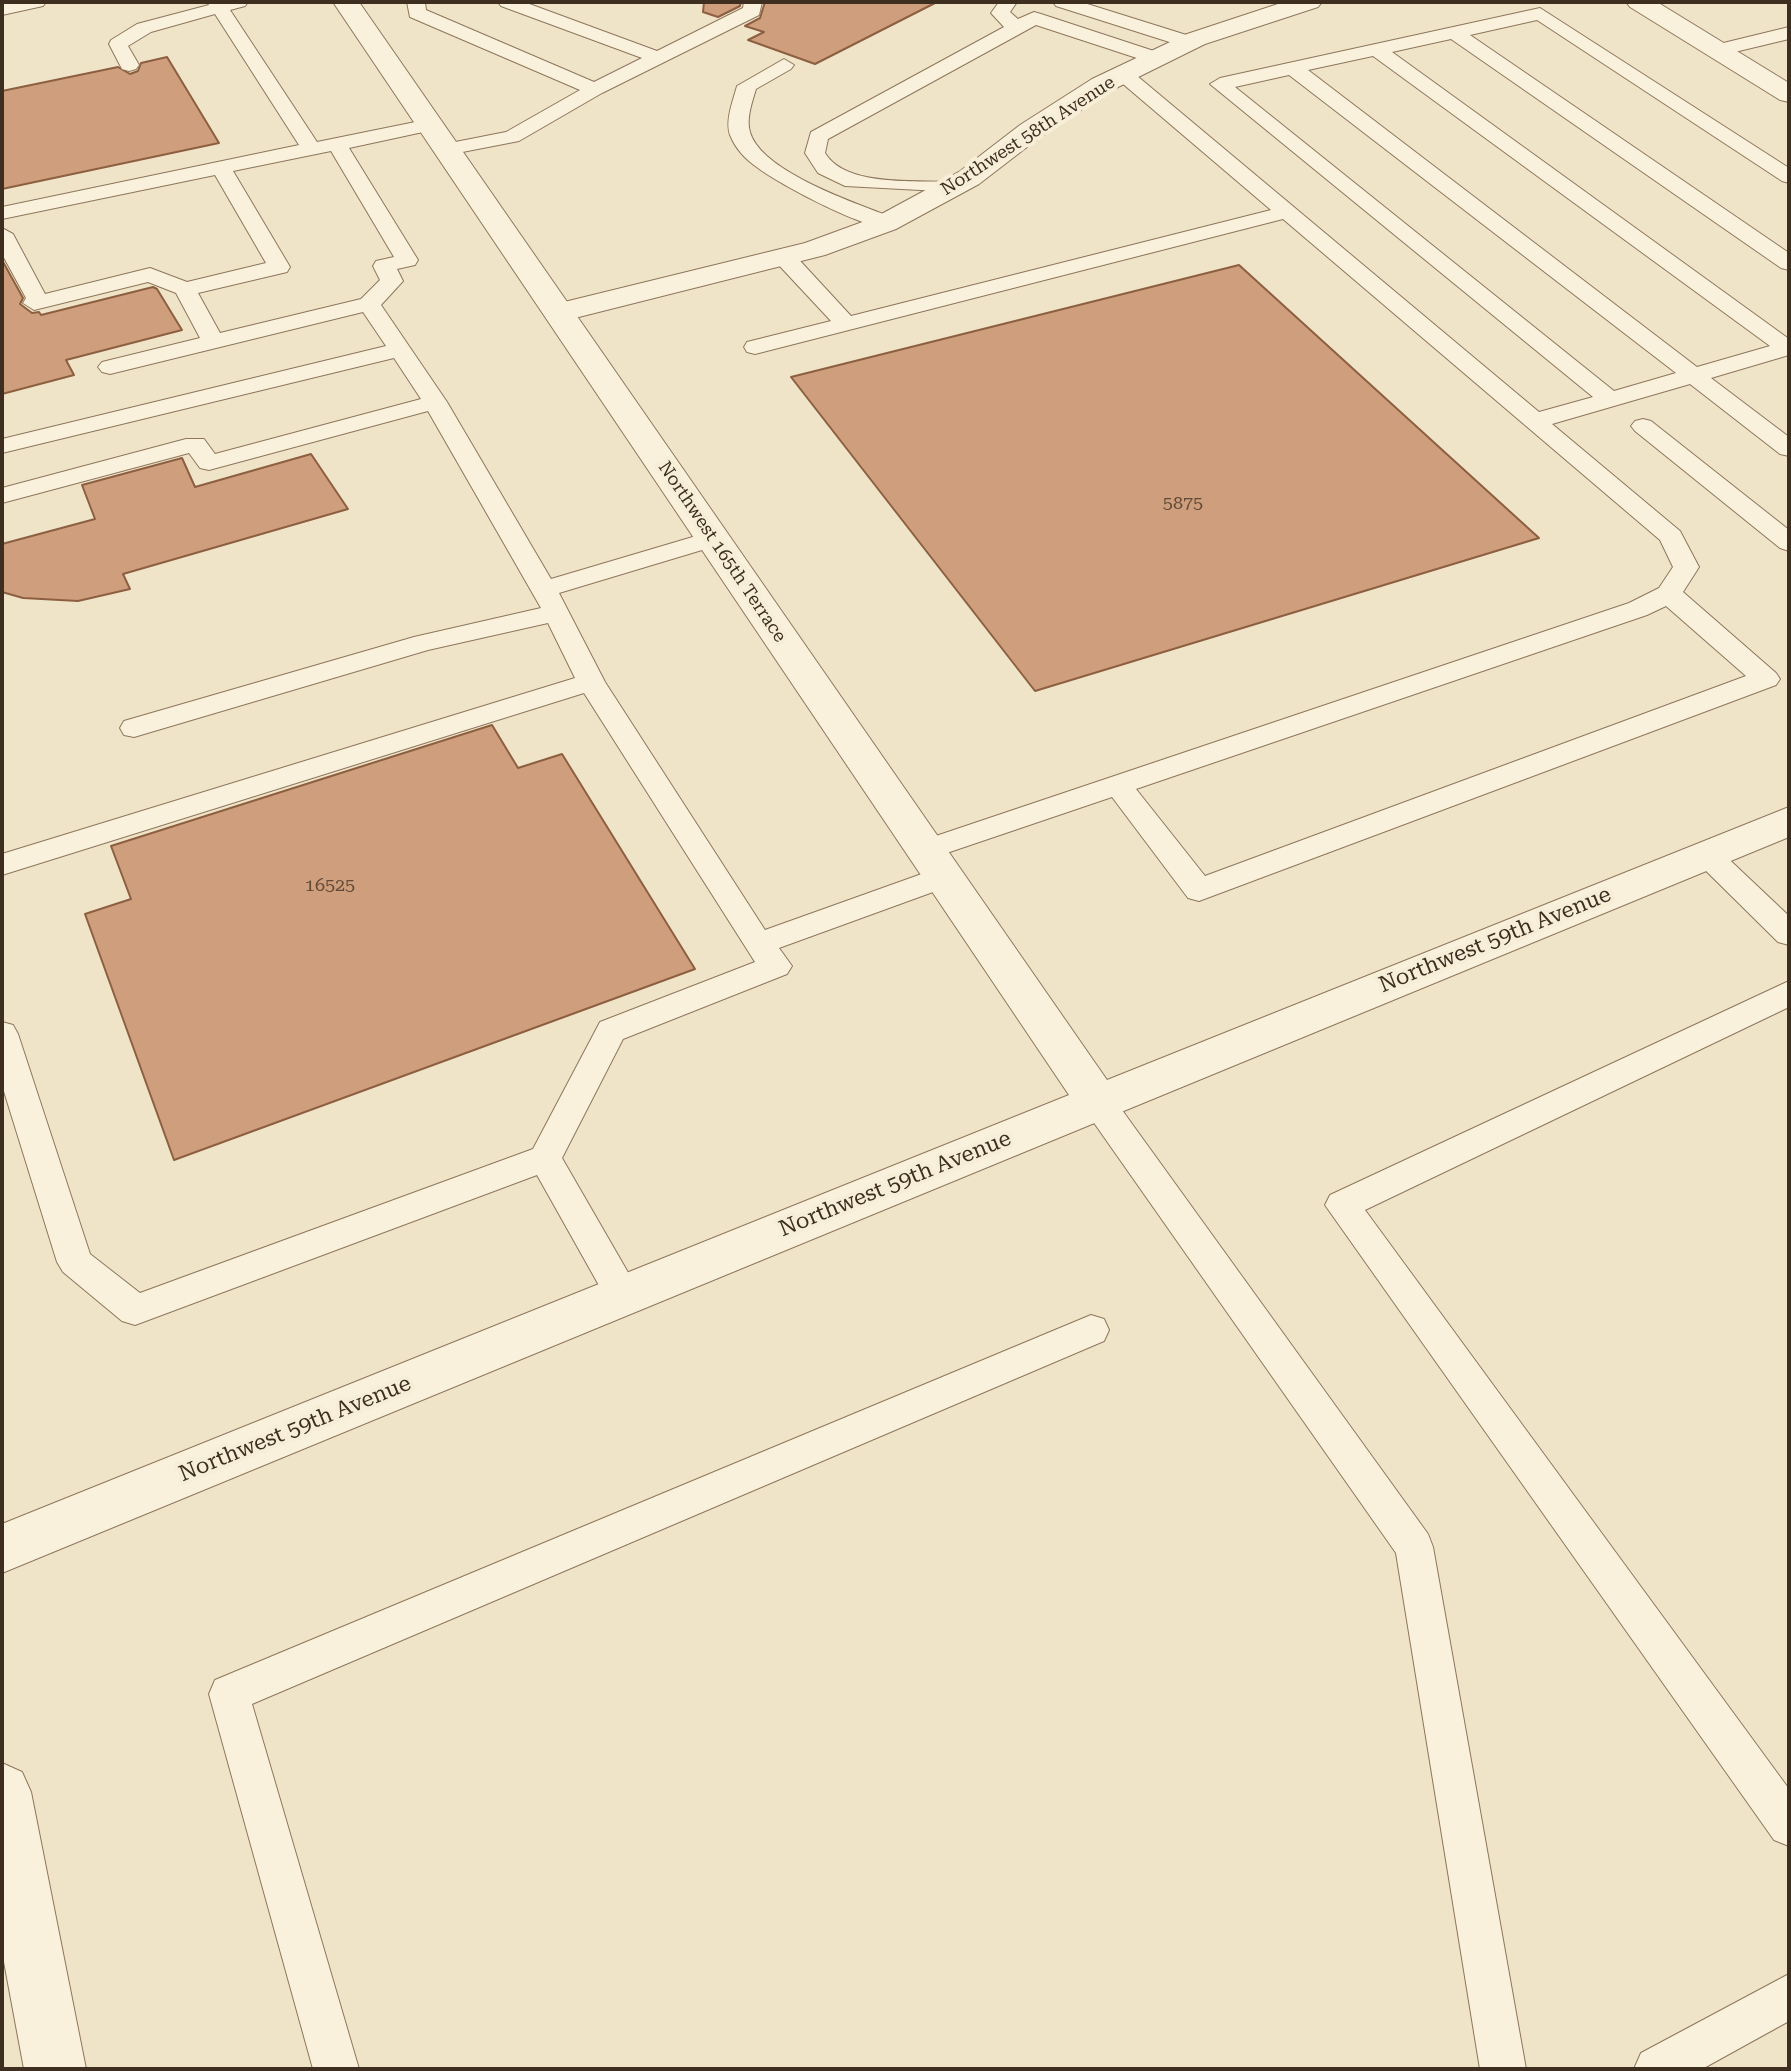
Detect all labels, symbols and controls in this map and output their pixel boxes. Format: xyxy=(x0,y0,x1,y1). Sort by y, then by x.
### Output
street label: Northwest 58th Avenue xyxy=(937,72,1119,200)
street label: Northwest 165th Terrace xyxy=(653,458,791,646)
house number: 5875 xyxy=(1163,493,1203,515)
house number: 16525 xyxy=(305,875,355,897)
street label: Northwest 59th Avenue xyxy=(1375,881,1615,999)
street label: Northwest 59th Avenue xyxy=(775,1125,1015,1243)
street label: Northwest 59th Avenue xyxy=(175,1370,415,1488)

